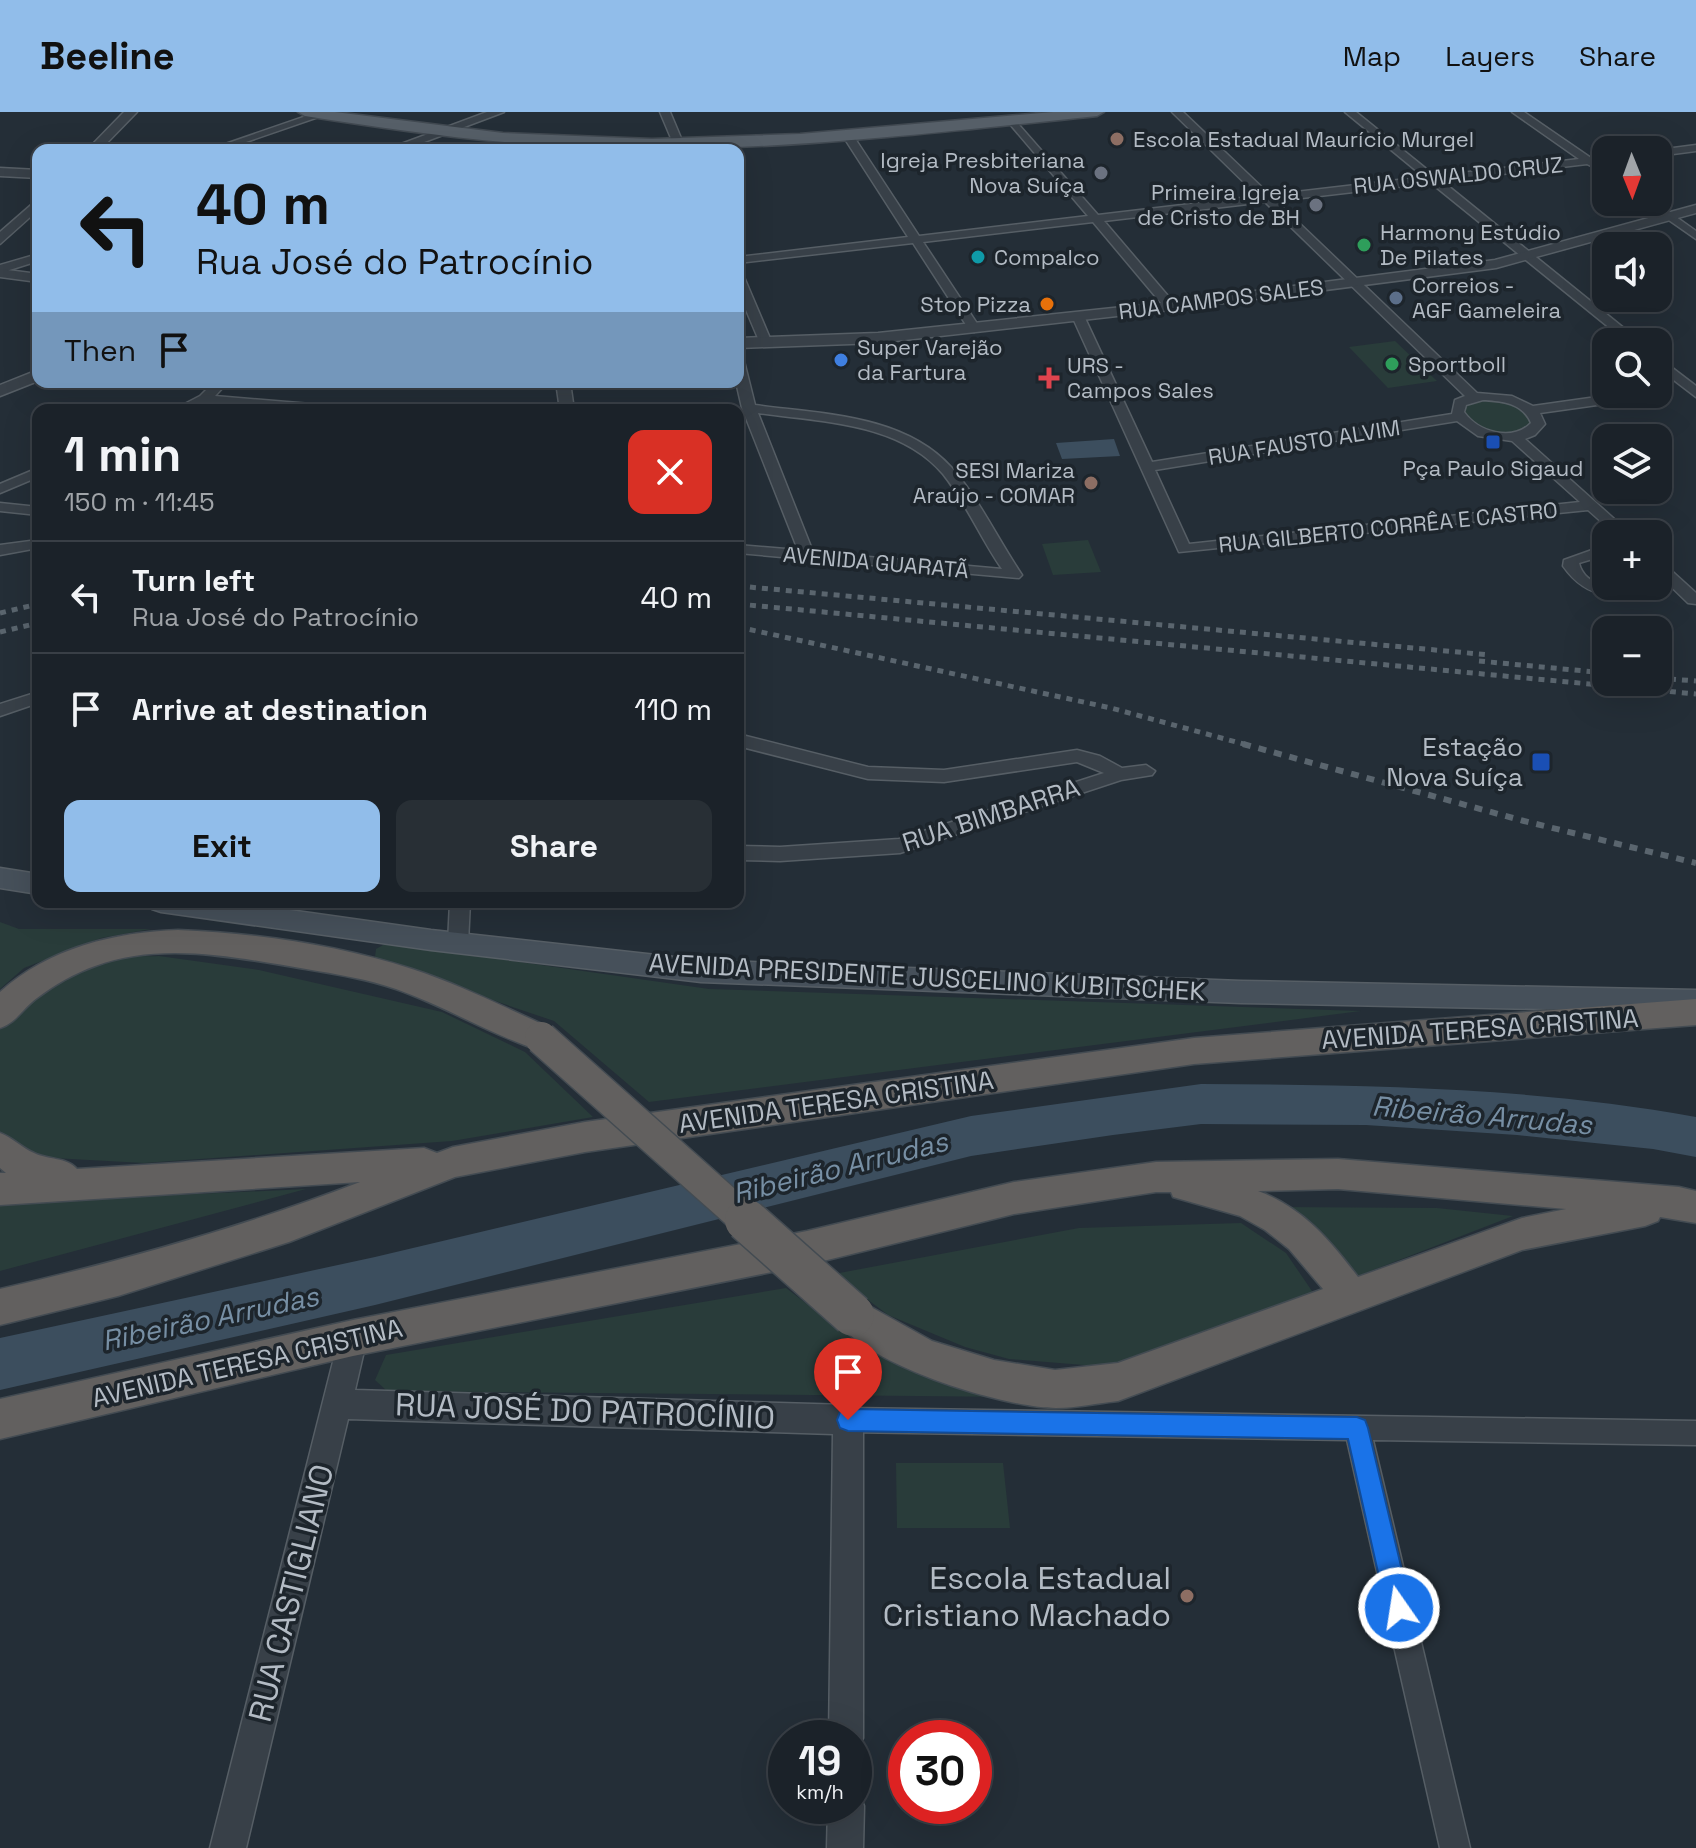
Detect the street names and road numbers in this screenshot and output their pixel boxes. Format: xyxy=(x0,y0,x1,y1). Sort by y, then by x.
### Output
street label: RUA OSWALDO CRUZ xyxy=(1352,150,1564,200)
street label: RUA CAMPOS SALES xyxy=(1117,273,1325,325)
street label: RUA FAUSTO ALVIM xyxy=(1206,413,1402,471)
street label: RUA GILBERTO CORRÊA E CASTRO xyxy=(1217,495,1559,559)
street label: AVENIDA GUARATÃ xyxy=(782,540,970,584)
street label: RUA BIMBARRA xyxy=(898,770,1084,860)
street label: AVENIDA PRESIDENTE JUSCELINO KUBITSCHEK xyxy=(648,945,1206,1009)
street label: AVENIDA TERESA CRISTINA xyxy=(1320,1001,1640,1057)
street label: AVENIDA TERESA CRISTINA xyxy=(676,1063,996,1141)
street label: AVENIDA TERESA CRISTINA xyxy=(88,1311,406,1415)
street label: RUA JOSÉ DO PATROCÍNIO xyxy=(394,1384,776,1438)
street label: RUA CASTIGLIANO xyxy=(240,1460,342,1726)

